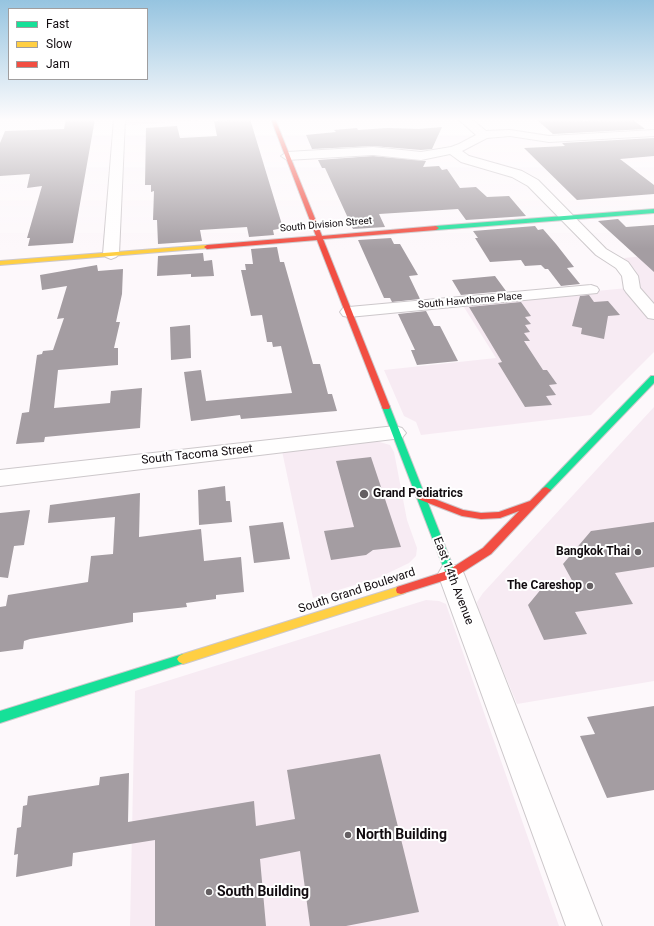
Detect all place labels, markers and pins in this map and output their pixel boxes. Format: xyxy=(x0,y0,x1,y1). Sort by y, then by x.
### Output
place label: Grand Pediatrics xyxy=(373,487,463,501)
marker: Grand Pediatrics xyxy=(358,488,370,500)
place label: Bangkok Thai xyxy=(556,545,630,559)
marker: Bangkok Thai xyxy=(633,547,643,557)
place label: The Careshop xyxy=(507,579,582,593)
marker: The Careshop xyxy=(585,581,595,591)
place label: North Building xyxy=(356,827,447,843)
marker: North Building xyxy=(343,830,353,840)
place label: South Building xyxy=(217,884,309,900)
marker: South Building xyxy=(204,887,214,897)

